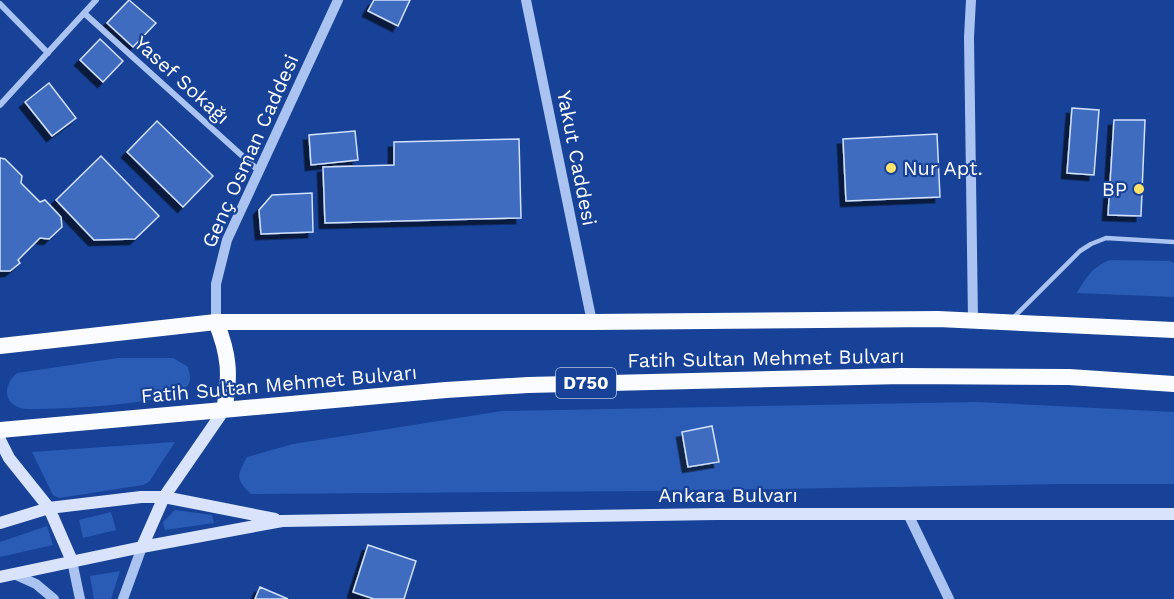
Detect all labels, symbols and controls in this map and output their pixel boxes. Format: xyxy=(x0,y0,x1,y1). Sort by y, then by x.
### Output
street label: Yasef Sokağı xyxy=(129,31,235,129)
street label: Genç Osman Caddesi xyxy=(197,51,303,251)
street label: Yakut Caddesi xyxy=(552,88,602,228)
place label: Nur Apt. xyxy=(903,156,983,180)
marker: Nur Apt. xyxy=(884,161,898,175)
place label: BP xyxy=(1102,177,1127,201)
marker: BP xyxy=(1132,182,1146,196)
street label: Fatih Sultan Mehmet Bulvarı xyxy=(627,344,905,372)
street label: Fatih Sultan Mehmet Bulvarı xyxy=(140,360,418,408)
road number: D750 xyxy=(556,368,616,398)
street label: Ankara Bulvarı xyxy=(658,483,798,507)

